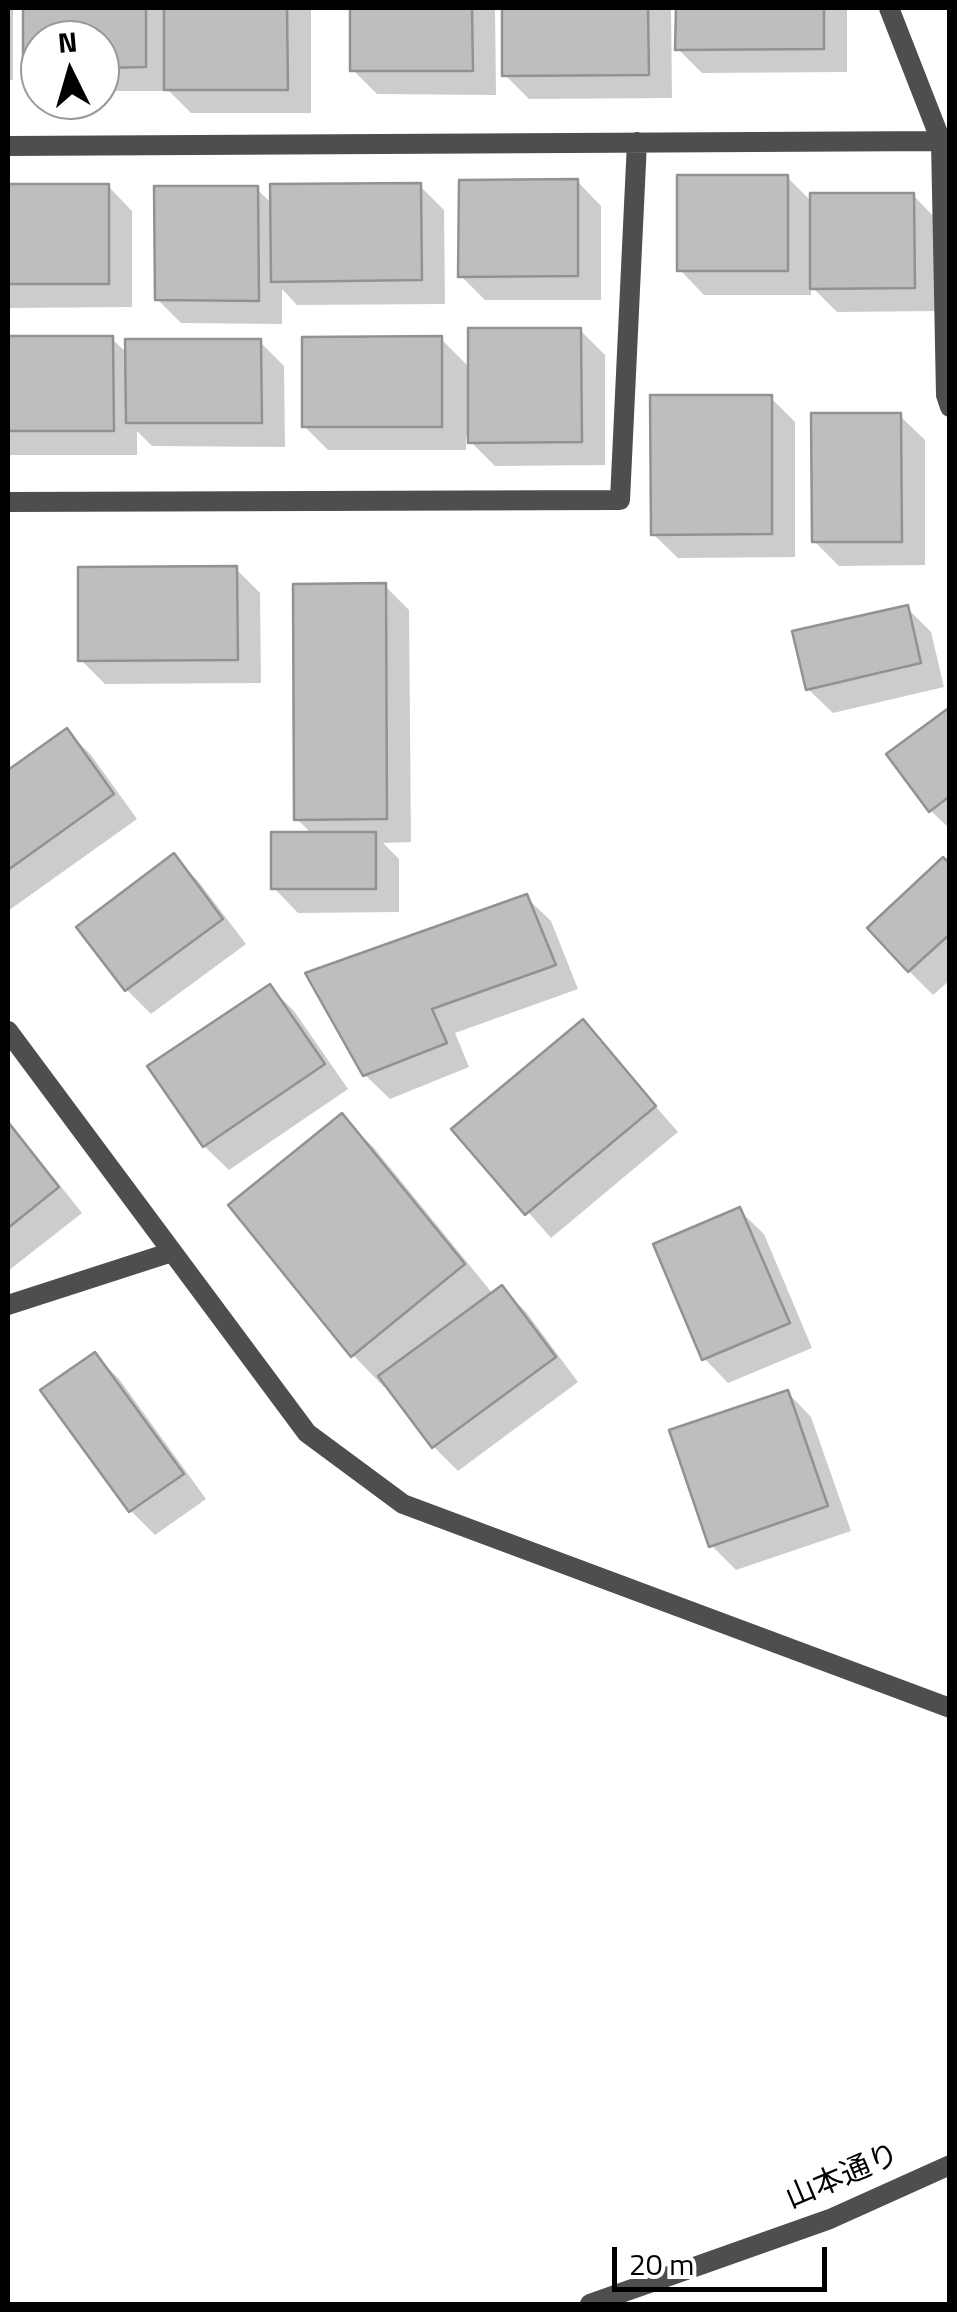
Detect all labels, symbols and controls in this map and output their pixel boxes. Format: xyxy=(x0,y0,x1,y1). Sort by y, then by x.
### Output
text: N xyxy=(56,19,79,64)
north arrow xyxy=(20,20,120,120)
street label: 山本通り xyxy=(781,2138,905,2218)
scale bar xyxy=(617,2227,832,2289)
text: 20 m xyxy=(629,2241,694,2287)

